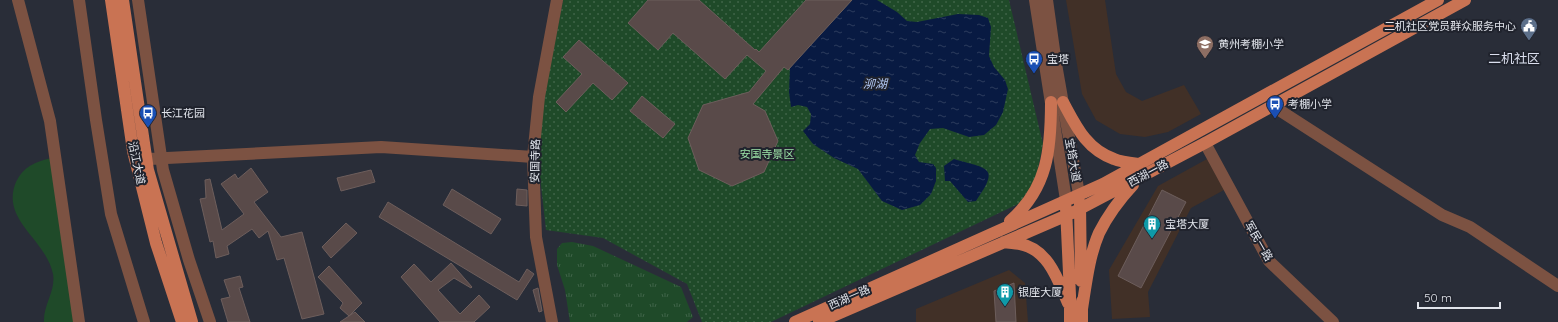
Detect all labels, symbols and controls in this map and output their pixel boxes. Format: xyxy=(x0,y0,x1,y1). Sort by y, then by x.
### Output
public building icon: 二机社区党员群众服务中心 xyxy=(1519,16,1539,41)
place label: 二机社区党员群众服务中心 xyxy=(1384,19,1516,33)
school or university icon: 黄州考棚小学 xyxy=(1195,34,1215,59)
place label: 黄州考棚小学 xyxy=(1218,37,1284,51)
bus stop icon: 宝塔 xyxy=(1024,49,1044,74)
district label: 二机社区 xyxy=(1488,50,1540,66)
place label: 宝塔 xyxy=(1047,52,1069,66)
water label: 泖湖 xyxy=(863,76,889,91)
bus stop icon: 考棚小学 xyxy=(1265,94,1285,119)
place label: 考棚小学 xyxy=(1288,97,1332,111)
bus stop icon: 长江花园 xyxy=(138,103,158,128)
place label: 长江花园 xyxy=(161,106,205,120)
street label: 宝塔大道 xyxy=(1062,137,1084,183)
street label: 安国寺路 xyxy=(528,139,542,183)
street label: 沿江大道 xyxy=(126,140,148,186)
park label: 安国寺景区 xyxy=(740,147,795,161)
street label: 西湖一路 xyxy=(1125,156,1171,190)
building icon: 宝塔大厦 xyxy=(1142,214,1162,239)
place label: 宝塔大厦 xyxy=(1165,217,1209,231)
street label: 军民一路 xyxy=(1242,218,1276,264)
street label: 西湖一路 xyxy=(826,282,872,312)
building icon: 银座大厦 xyxy=(995,282,1015,307)
scale bar xyxy=(1418,284,1500,310)
place label: 银座大厦 xyxy=(1018,285,1062,299)
text: 50 m xyxy=(1424,290,1452,305)

